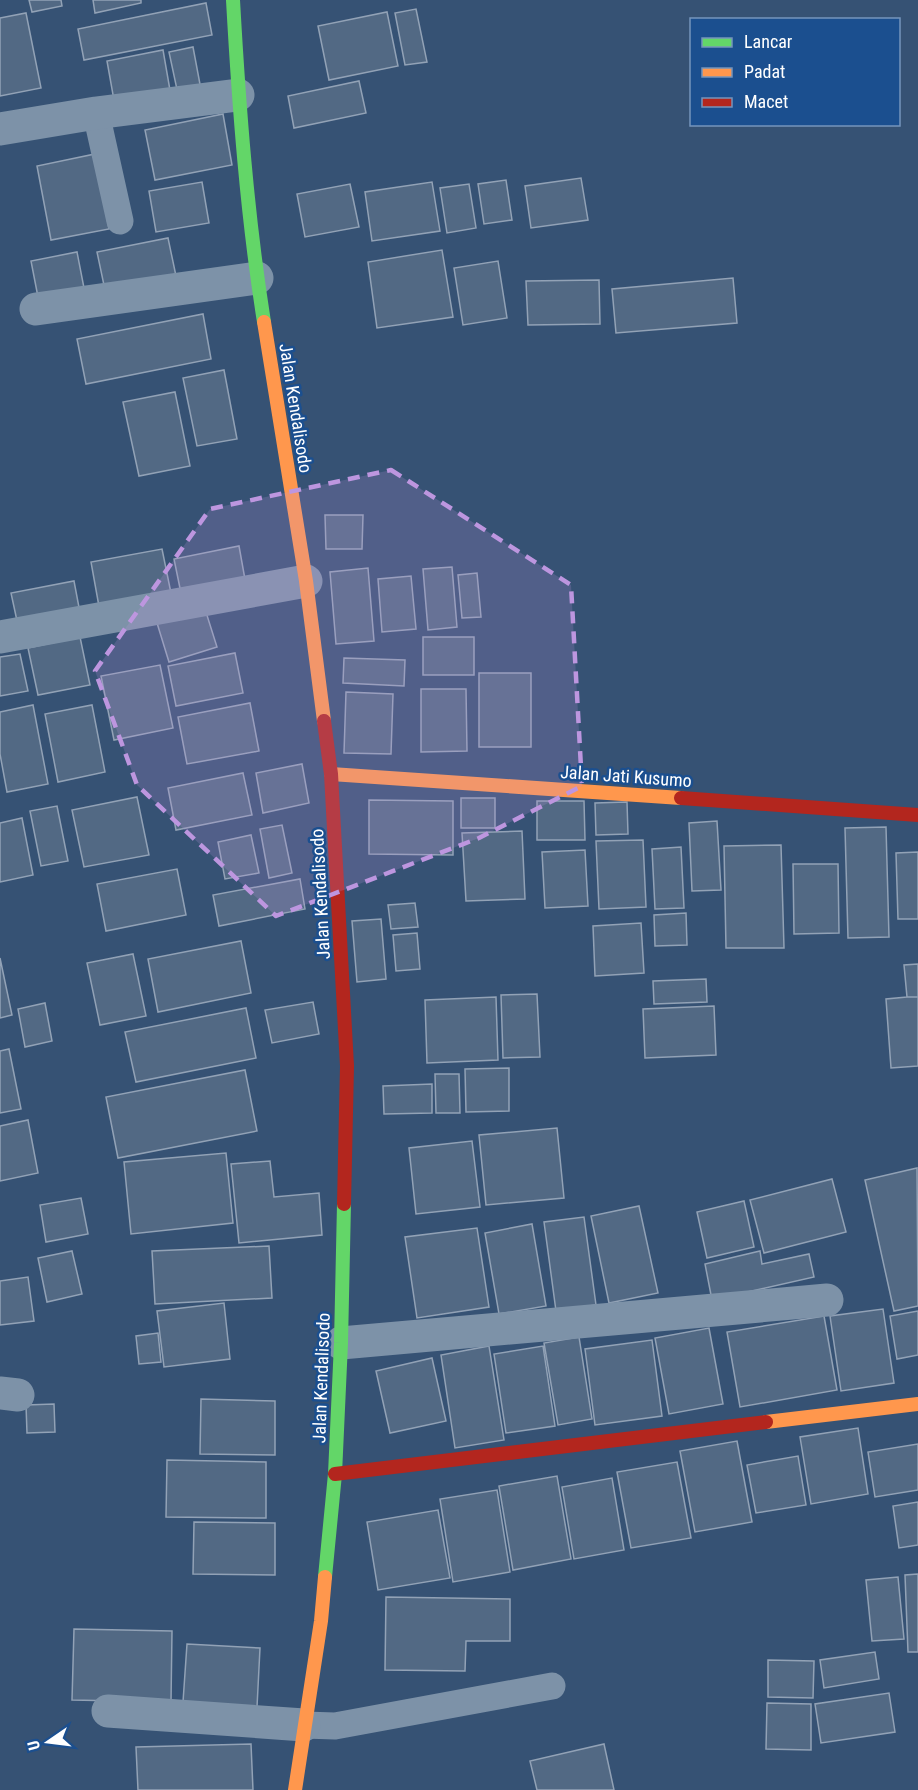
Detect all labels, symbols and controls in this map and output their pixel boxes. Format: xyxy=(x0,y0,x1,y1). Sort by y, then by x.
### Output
legend xyxy=(690,18,900,126)
text: Lancar xyxy=(744,31,793,52)
text: Padat xyxy=(744,61,785,82)
text: Macet xyxy=(744,91,788,112)
street label: Jalan Kendalisodo xyxy=(275,342,317,474)
street label: Jalan Jati Kusumo xyxy=(560,761,692,791)
street label: Jalan Kendalisodo xyxy=(306,828,334,960)
street label: Jalan Kendalisodo xyxy=(308,1312,334,1444)
north arrow xyxy=(18,1712,78,1772)
text: U xyxy=(24,1739,44,1752)

